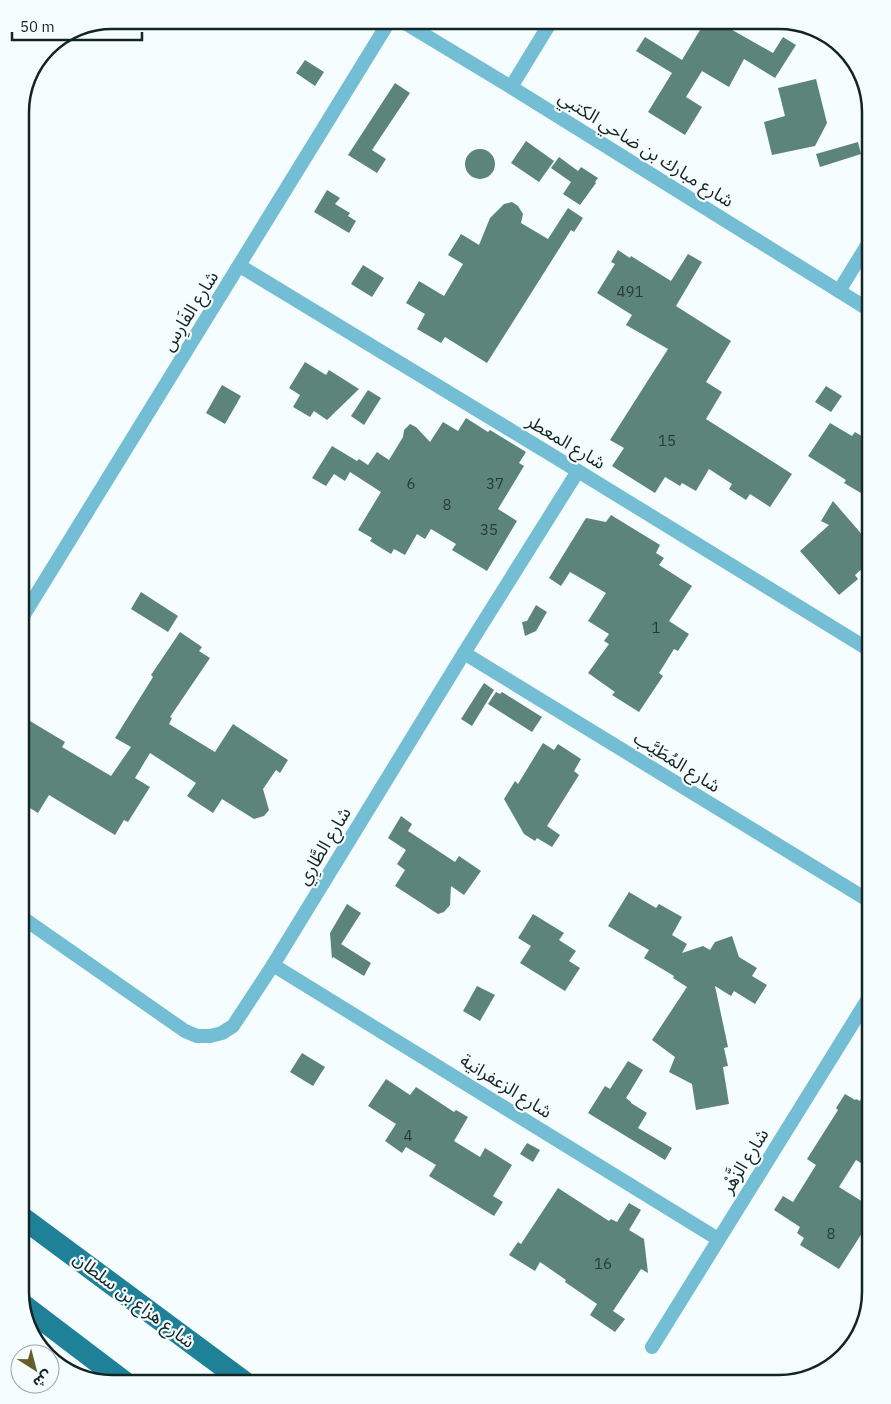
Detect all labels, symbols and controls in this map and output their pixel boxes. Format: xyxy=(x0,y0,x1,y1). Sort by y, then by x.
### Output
scale bar xyxy=(12,10,142,42)
text: 50 m xyxy=(20,17,55,36)
street label: شارع مبارك بن ضاحي الكتبي xyxy=(553,85,738,215)
street label: شارع الفَارِس xyxy=(156,266,226,357)
house number: 491 xyxy=(616,282,644,301)
street label: شارع المعطر xyxy=(520,409,610,477)
house number: 15 xyxy=(658,431,676,450)
house number: 6 xyxy=(406,474,416,493)
house number: 37 xyxy=(486,474,504,493)
house number: 8 xyxy=(442,495,452,514)
house number: 35 xyxy=(480,520,498,539)
house number: 1 xyxy=(651,618,661,637)
street label: شارع المُطَيَّب xyxy=(628,726,725,800)
street label: شارع الطَّارِي xyxy=(291,803,358,890)
street label: شارع الزعفرانية xyxy=(454,1048,557,1125)
street label: شارع الزَّهْر xyxy=(714,1123,776,1200)
house number: 4 xyxy=(403,1126,413,1145)
house number: 8 xyxy=(826,1224,836,1243)
street label: شارع هزاع بن سلطان xyxy=(67,1246,200,1355)
house number: 16 xyxy=(594,1254,612,1273)
north arrow xyxy=(10,1344,60,1394)
text: ش xyxy=(30,1367,56,1392)

